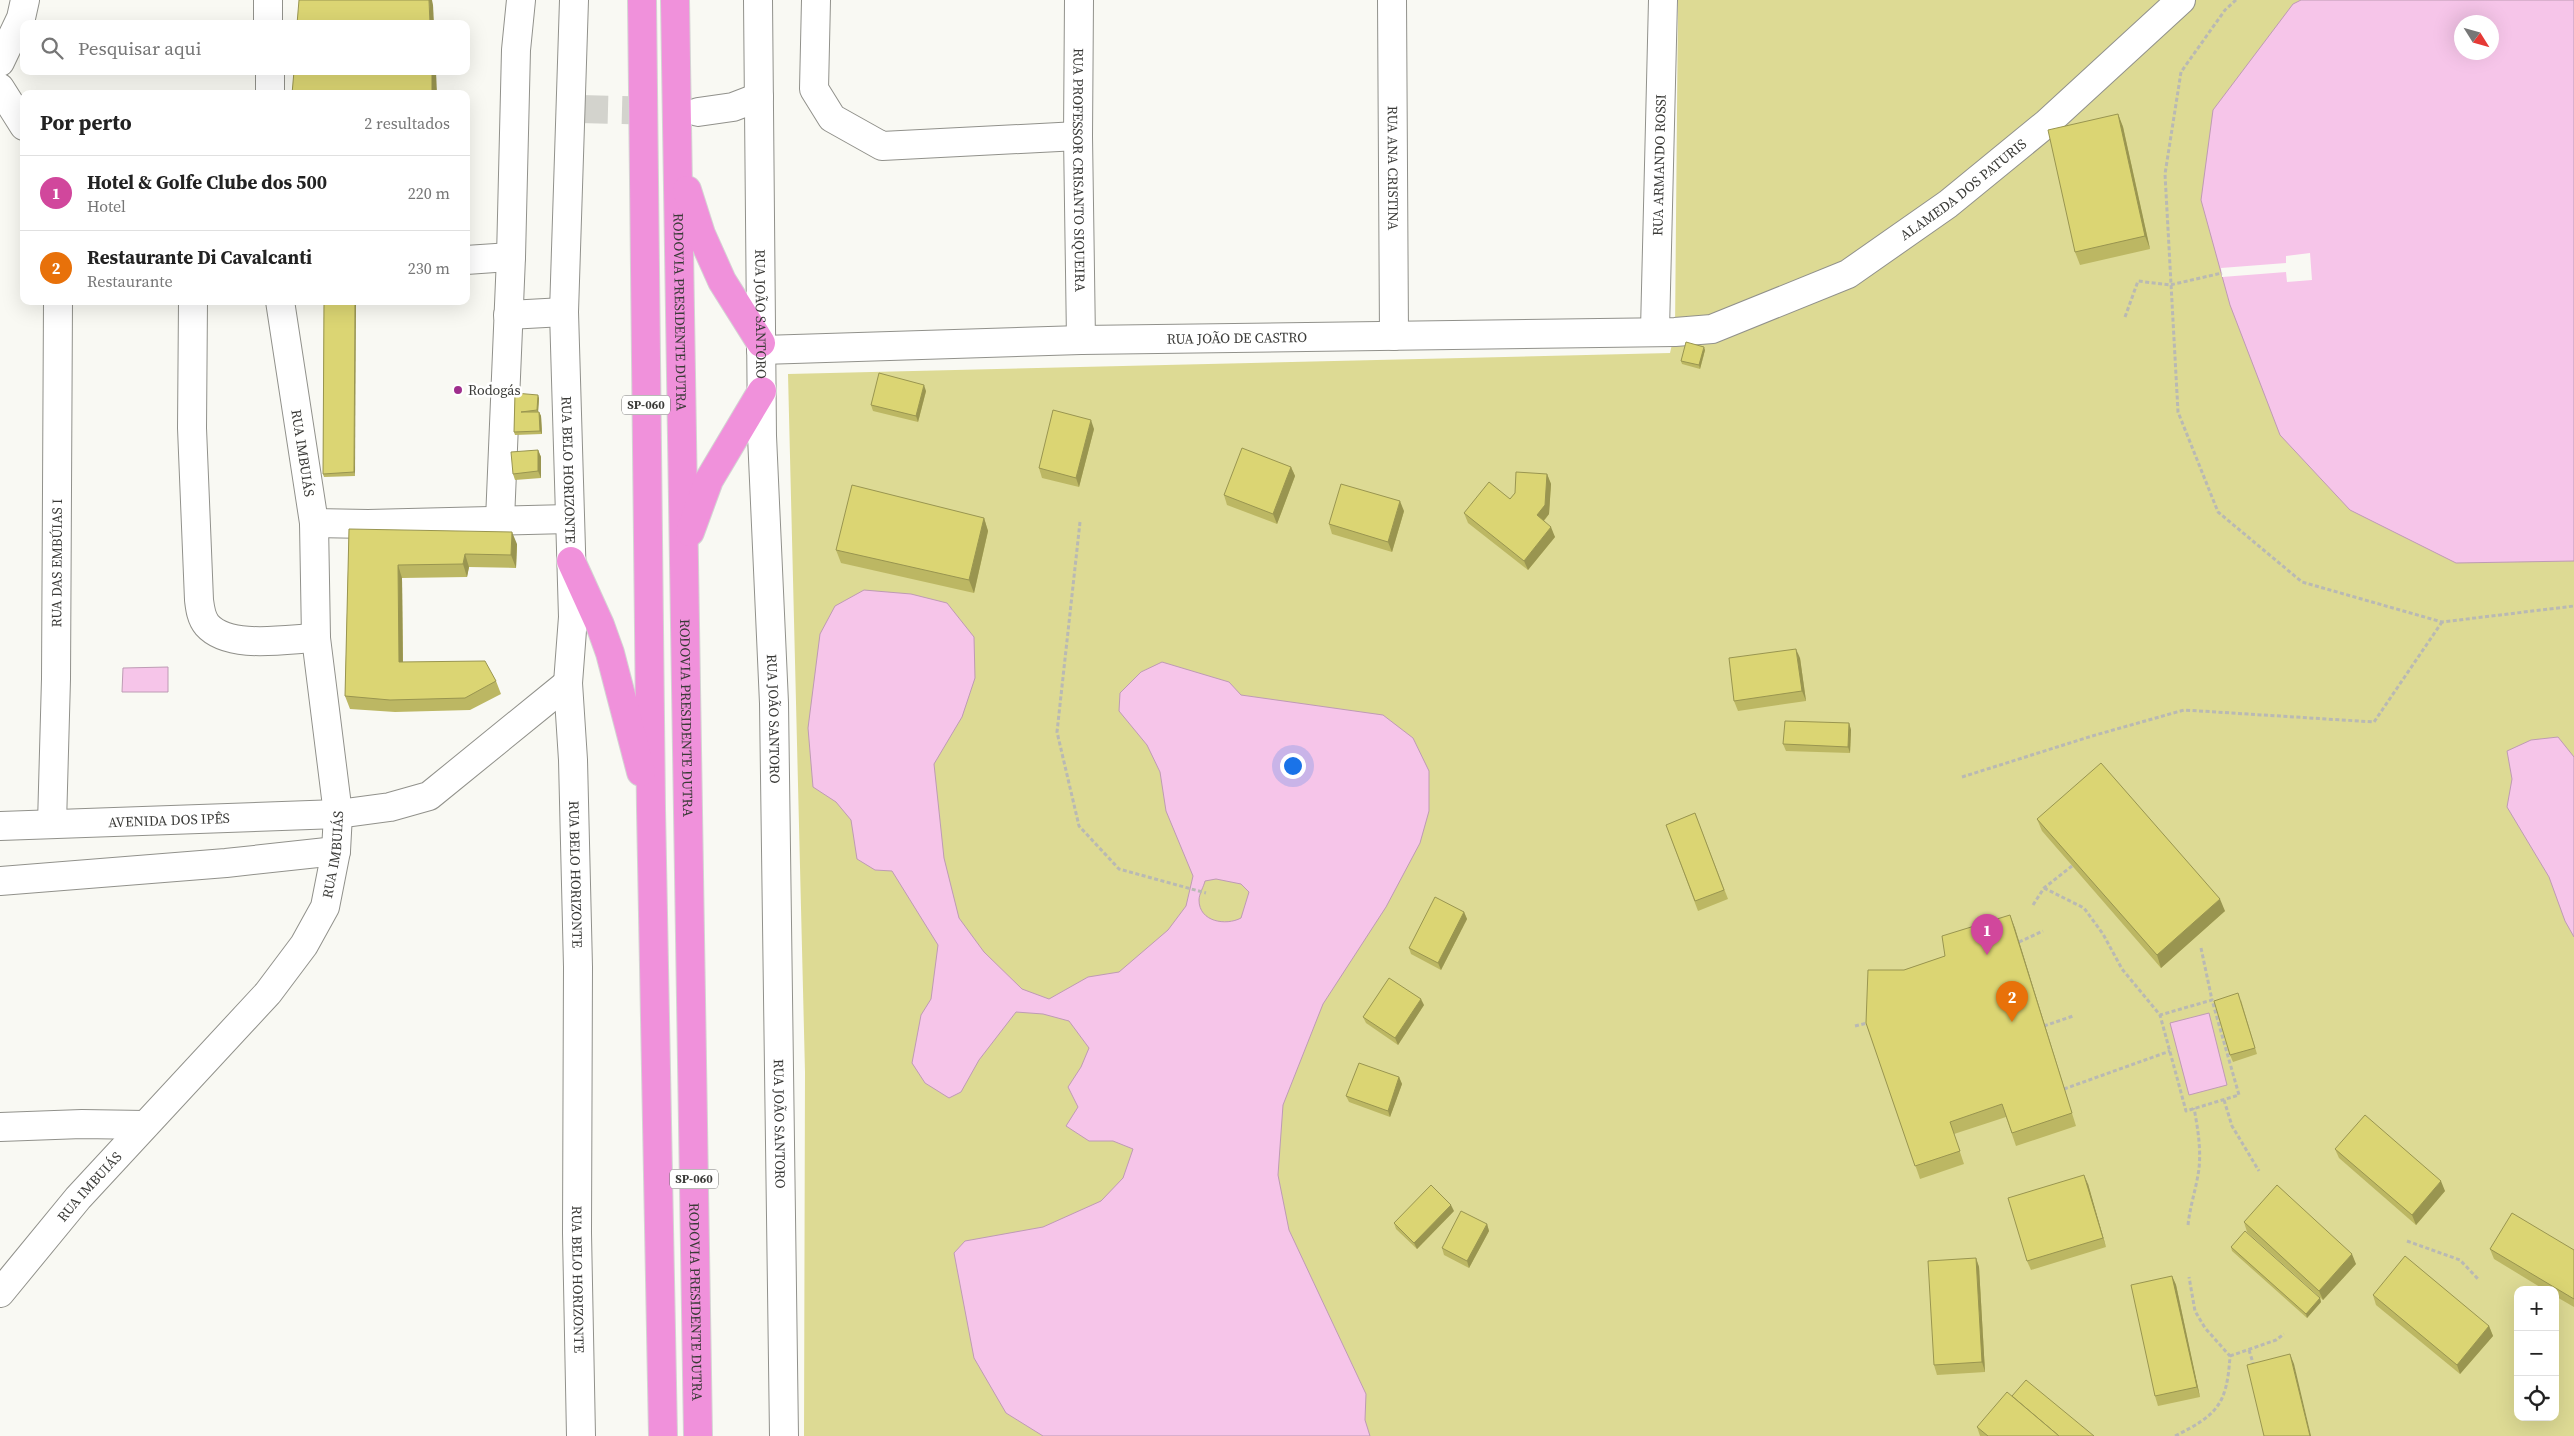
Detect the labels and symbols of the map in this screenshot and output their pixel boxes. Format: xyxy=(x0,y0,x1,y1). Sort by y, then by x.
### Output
north arrow xyxy=(2454,15,2499,60)
street label: RUA PROFESSOR CRISANTO SIQUEIRA xyxy=(1068,48,1090,293)
street label: RUA ARMANDO ROSSI xyxy=(1647,94,1671,236)
street label: RUA ANA CRISTINA xyxy=(1383,106,1403,231)
street label: ALAMEDA DOS PATURIS xyxy=(1896,134,2031,245)
street label: RODOVIA PRESIDENTE DUTRA xyxy=(668,213,692,412)
street label: RUA JOÃO SANTORO xyxy=(750,249,771,379)
street label: RUA JOÃO DE CASTRO xyxy=(1167,327,1307,349)
place label: Rodogás xyxy=(468,380,520,400)
marker: Rodogás xyxy=(452,384,464,396)
street label: RUA BELO HORIZONTE xyxy=(556,396,581,544)
road number: SP-060 xyxy=(622,396,670,414)
street label: RUA IMBUIÁS xyxy=(286,408,320,498)
street label: RUA DAS EMBÚIAS I xyxy=(46,499,67,627)
street label: RODOVIA PRESIDENTE DUTRA xyxy=(675,619,698,818)
street label: RUA JOÃO SANTORO xyxy=(762,653,785,784)
your location xyxy=(1280,753,1306,779)
street label: RUA BELO HORIZONTE xyxy=(564,800,588,948)
street label: AVENIDA DOS IPÊS xyxy=(108,808,230,832)
street label: RUA IMBUIÁS xyxy=(317,810,348,900)
pin: 1 xyxy=(1971,914,2003,955)
pin: 2 xyxy=(1996,981,2028,1022)
street label: RUA JOÃO SANTORO xyxy=(769,1059,791,1189)
street label: RUA IMBUIÁS xyxy=(53,1147,126,1226)
road number: SP-060 xyxy=(670,1170,718,1188)
street label: RODOVIA PRESIDENTE DUTRA xyxy=(684,1203,707,1402)
street label: RUA BELO HORIZONTE xyxy=(567,1205,589,1353)

